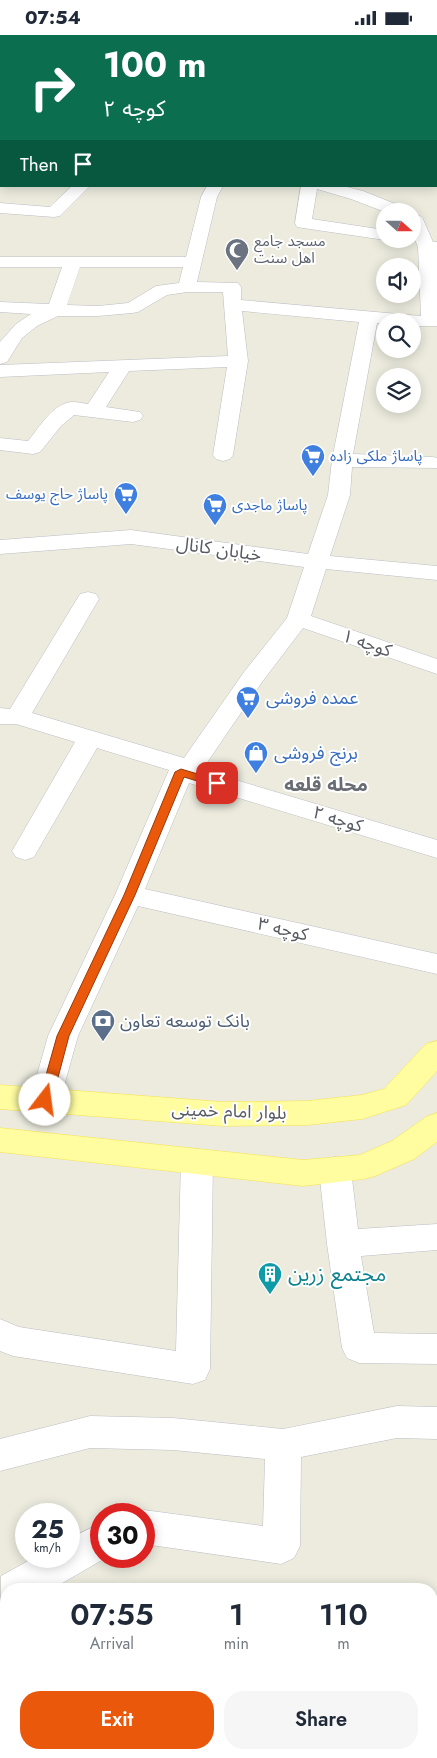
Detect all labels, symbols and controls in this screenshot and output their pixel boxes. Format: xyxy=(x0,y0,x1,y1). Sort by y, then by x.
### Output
text: 07:54 xyxy=(25,4,81,31)
text: 100 m xyxy=(103,40,206,90)
icon: right xyxy=(20,55,85,120)
text: کوچه ۲ xyxy=(103,92,165,124)
icon: arrive xyxy=(69,150,97,178)
text: Then xyxy=(20,151,59,178)
north arrow xyxy=(376,203,421,247)
map controls xyxy=(376,203,421,413)
place label: مسجد جامع اهل سنت xyxy=(254,230,326,269)
mosque icon: مسجد جامع اهل سنت xyxy=(224,237,250,271)
button: sound xyxy=(376,258,421,303)
button: search xyxy=(376,313,421,358)
button: layers xyxy=(376,368,421,413)
supermarket icon: پاساژ ملکی زاده xyxy=(300,443,326,477)
place label: پاساژ ملکی زاده xyxy=(330,445,422,467)
supermarket icon: پاساژ حاج یوسف xyxy=(113,481,139,515)
place label: پاساژ حاج یوسف xyxy=(6,483,108,506)
supermarket icon: پاساژ ماجدی xyxy=(202,492,228,526)
place label: پاساژ ماجدی xyxy=(232,494,307,516)
street label: خیابان کانال xyxy=(175,530,263,568)
street label: کوچه ۱ xyxy=(339,622,396,664)
supermarket icon: عمده فروشی xyxy=(235,685,261,719)
place label: عمده فروشی xyxy=(266,685,358,711)
shop icon: برنج فروشی xyxy=(243,740,269,774)
place label: برنج فروشی xyxy=(274,740,358,766)
pin xyxy=(196,762,238,804)
icon: arrive xyxy=(203,769,231,797)
district label: محله قلعه xyxy=(284,771,368,798)
street label: کوچه ۲ xyxy=(310,799,367,839)
street label: کوچه ۳ xyxy=(255,911,311,948)
bank icon: بانک توسعه تعاون xyxy=(90,1008,116,1042)
place label: بانک توسعه تعاون xyxy=(120,1008,250,1034)
position arrow xyxy=(18,1073,70,1125)
street label: بلوار امام خمینی xyxy=(171,1096,287,1127)
place label: مجتمع زرین xyxy=(288,1259,386,1289)
building icon: مجتمع زرین xyxy=(257,1261,283,1295)
speed limit sign: 30 xyxy=(90,1503,155,1568)
text: 25 xyxy=(31,1511,64,1547)
text: km/h xyxy=(34,1539,61,1557)
text: 07:55 xyxy=(70,1593,154,1636)
text: 1 xyxy=(229,1593,244,1636)
text: 110 xyxy=(319,1593,368,1636)
text: Arrival xyxy=(90,1632,134,1655)
text: min xyxy=(224,1632,249,1655)
text: m xyxy=(337,1632,350,1655)
button: Exit xyxy=(20,1691,214,1749)
button: Share xyxy=(224,1691,418,1749)

